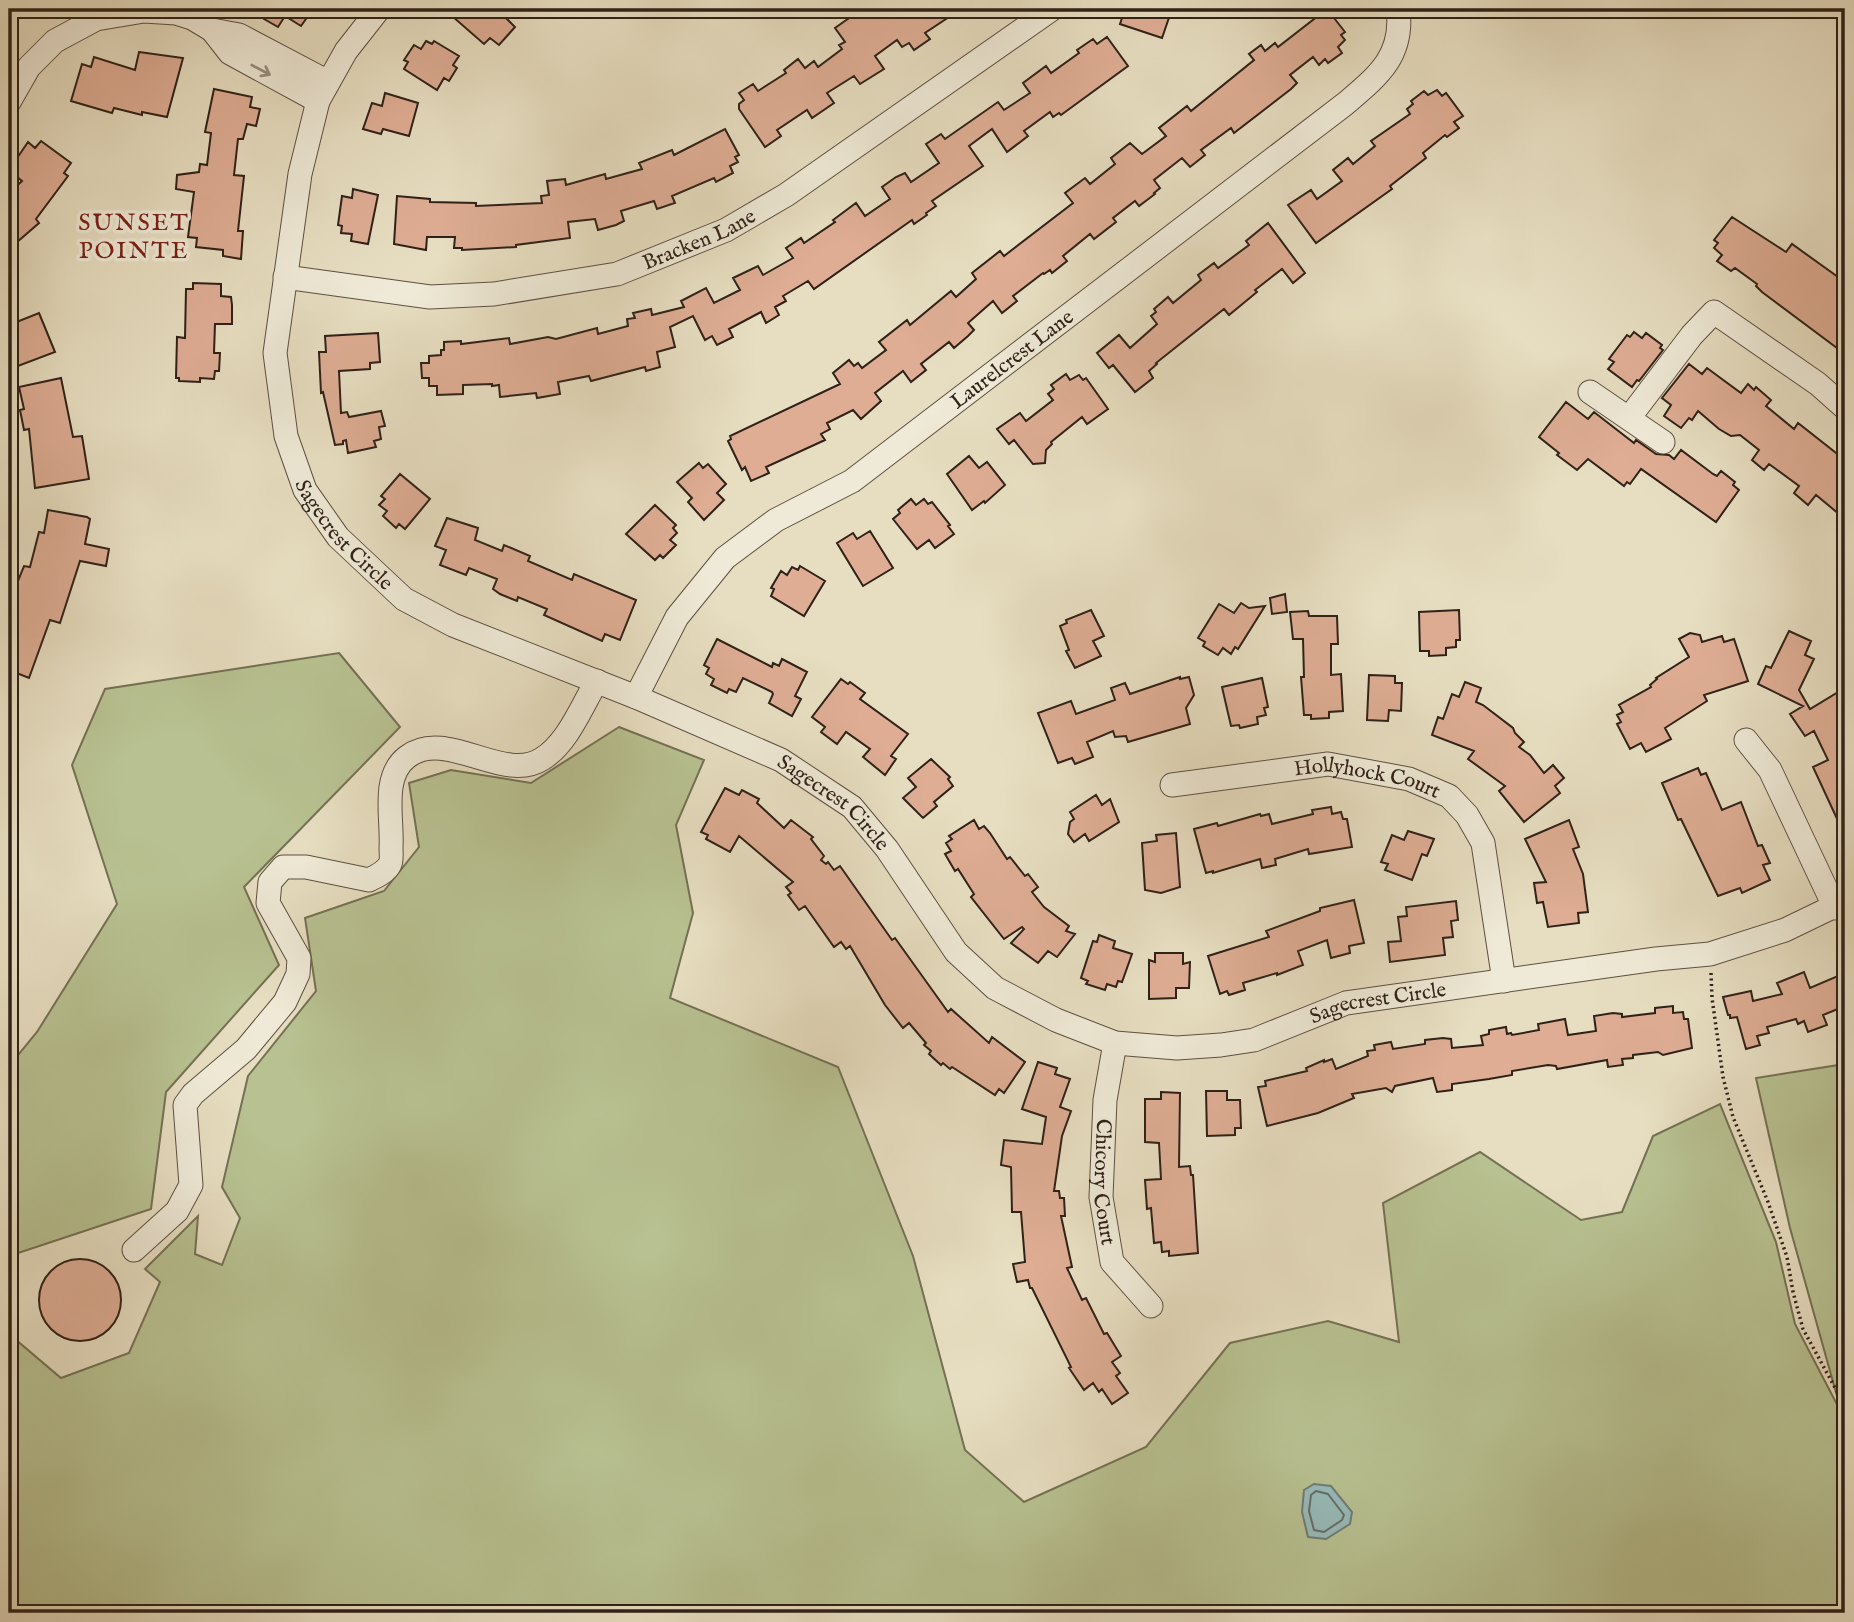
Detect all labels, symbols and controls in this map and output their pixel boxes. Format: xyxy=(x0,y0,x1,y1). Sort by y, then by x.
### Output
one-way arrow xyxy=(250,64,271,77)
street label: Bracken Lane xyxy=(639,203,761,277)
district label: SUNSET POINTE xyxy=(78,208,190,267)
street label: Laurelcrest Lane xyxy=(945,304,1080,416)
street label: Sagecrest Circle xyxy=(287,476,399,597)
street label: Sagecrest Circle xyxy=(772,749,895,857)
street label: Hollyhock Court xyxy=(1292,752,1444,806)
street label: Sagecrest Circle xyxy=(1306,977,1448,1031)
street label: Chicory Court xyxy=(1086,1118,1121,1247)

